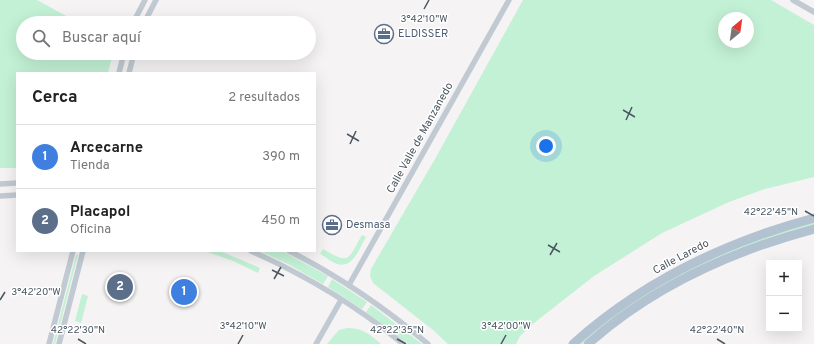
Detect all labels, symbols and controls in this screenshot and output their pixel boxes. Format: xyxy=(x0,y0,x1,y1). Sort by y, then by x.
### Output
north arrow xyxy=(718,12,754,48)
text: 3°42'10"W xyxy=(400,13,448,26)
search box xyxy=(16,16,316,60)
office icon: ELDISSER xyxy=(373,23,395,45)
icon: search xyxy=(30,27,52,49)
place label: ELDISSER xyxy=(398,27,448,41)
text: Buscar aquí xyxy=(62,29,141,48)
street label: Calle Valle de Manzanedo xyxy=(384,80,456,196)
text: Cerca xyxy=(32,87,78,109)
text: 2 resultados xyxy=(228,90,300,106)
your location xyxy=(536,136,556,156)
text: Arcecarne xyxy=(70,139,143,158)
text: 1 xyxy=(42,149,48,165)
text: 390 m xyxy=(262,149,300,165)
text: Tienda xyxy=(70,158,110,174)
text: Placapol xyxy=(70,203,130,222)
text: 42°22'45"N xyxy=(744,206,798,219)
text: 2 xyxy=(41,213,49,229)
text: 450 m xyxy=(261,213,300,229)
office icon: Desmasa xyxy=(321,214,343,236)
place label: Desmasa xyxy=(346,218,391,232)
text: Oficina xyxy=(70,222,111,238)
street label: Calle Laredo xyxy=(650,236,712,278)
map controls xyxy=(766,260,802,332)
button: + xyxy=(766,260,802,296)
pin: 2 xyxy=(107,272,133,302)
pin: 1 xyxy=(171,277,197,307)
text: 3°42'20"W xyxy=(11,286,61,299)
button: − xyxy=(766,296,802,332)
text: 3°42'10"W xyxy=(219,320,267,333)
text: 3°42'00"W xyxy=(481,320,531,333)
text: 42°22'30"N xyxy=(51,324,105,337)
text: 42°22'35"N xyxy=(370,324,424,337)
text: 42°22'40"N xyxy=(690,324,744,337)

